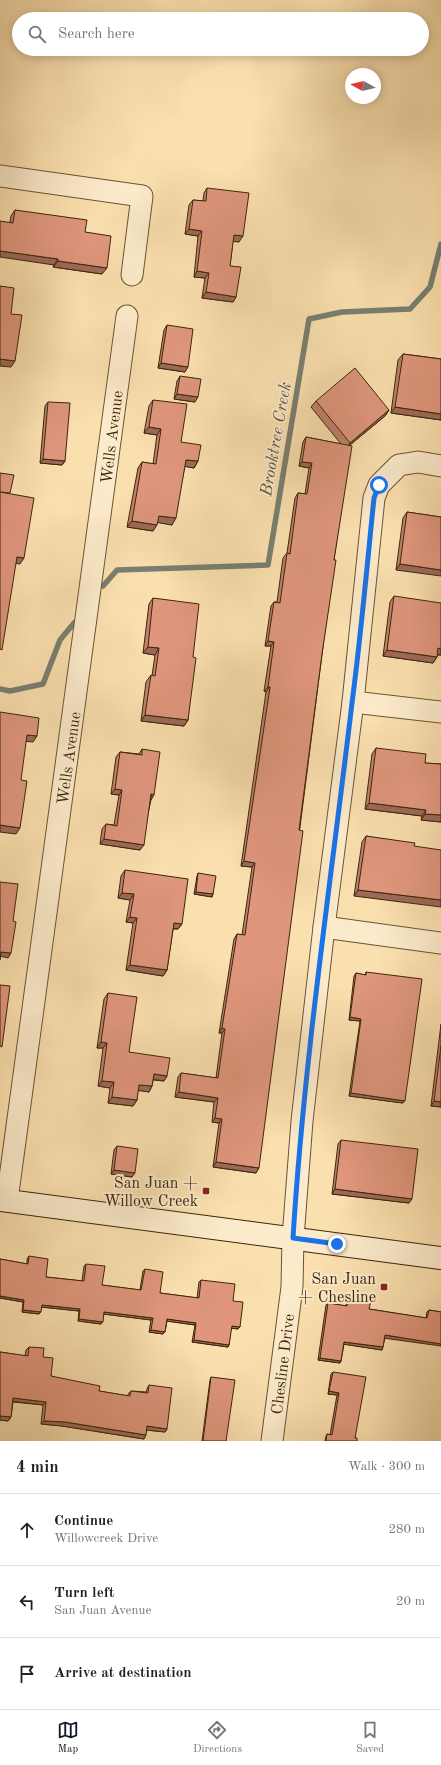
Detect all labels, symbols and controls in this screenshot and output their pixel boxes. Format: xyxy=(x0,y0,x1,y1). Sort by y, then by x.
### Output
search box xyxy=(12,12,429,56)
icon: search xyxy=(26,23,48,45)
text: Search here xyxy=(58,27,135,42)
north arrow xyxy=(345,68,381,104)
water label: Brooktree Creek xyxy=(258,381,295,499)
street label: Wells Avenue xyxy=(99,390,127,485)
route start xyxy=(370,476,388,494)
street label: Wells Avenue xyxy=(56,711,84,806)
place label: San Juan + Willow Creek xyxy=(104,1176,198,1210)
marker: San Juan + Willow Creek xyxy=(201,1186,211,1196)
route end xyxy=(328,1235,346,1253)
place label: San Juan + Chesline xyxy=(298,1272,376,1306)
marker: San Juan + Chesline xyxy=(379,1282,389,1292)
street label: Chesline Drive xyxy=(270,1313,298,1415)
text: 4 min xyxy=(16,1459,59,1476)
text: Walk · 300 m xyxy=(348,1460,425,1473)
text: Continue xyxy=(54,1514,113,1529)
icon: ahead xyxy=(16,1519,38,1541)
text: 280 m xyxy=(388,1523,425,1536)
text: Willowcreek Drive xyxy=(54,1532,158,1545)
text: Turn left xyxy=(54,1586,114,1601)
icon: left xyxy=(16,1591,38,1613)
text: 20 m xyxy=(396,1595,425,1608)
text: San Juan Avenue xyxy=(54,1604,151,1617)
icon: arrive xyxy=(16,1663,38,1685)
text: Arrive at destination xyxy=(54,1666,192,1681)
tab: Map xyxy=(57,1719,79,1757)
tab: Directions xyxy=(193,1719,242,1757)
tab: Saved xyxy=(356,1719,384,1757)

